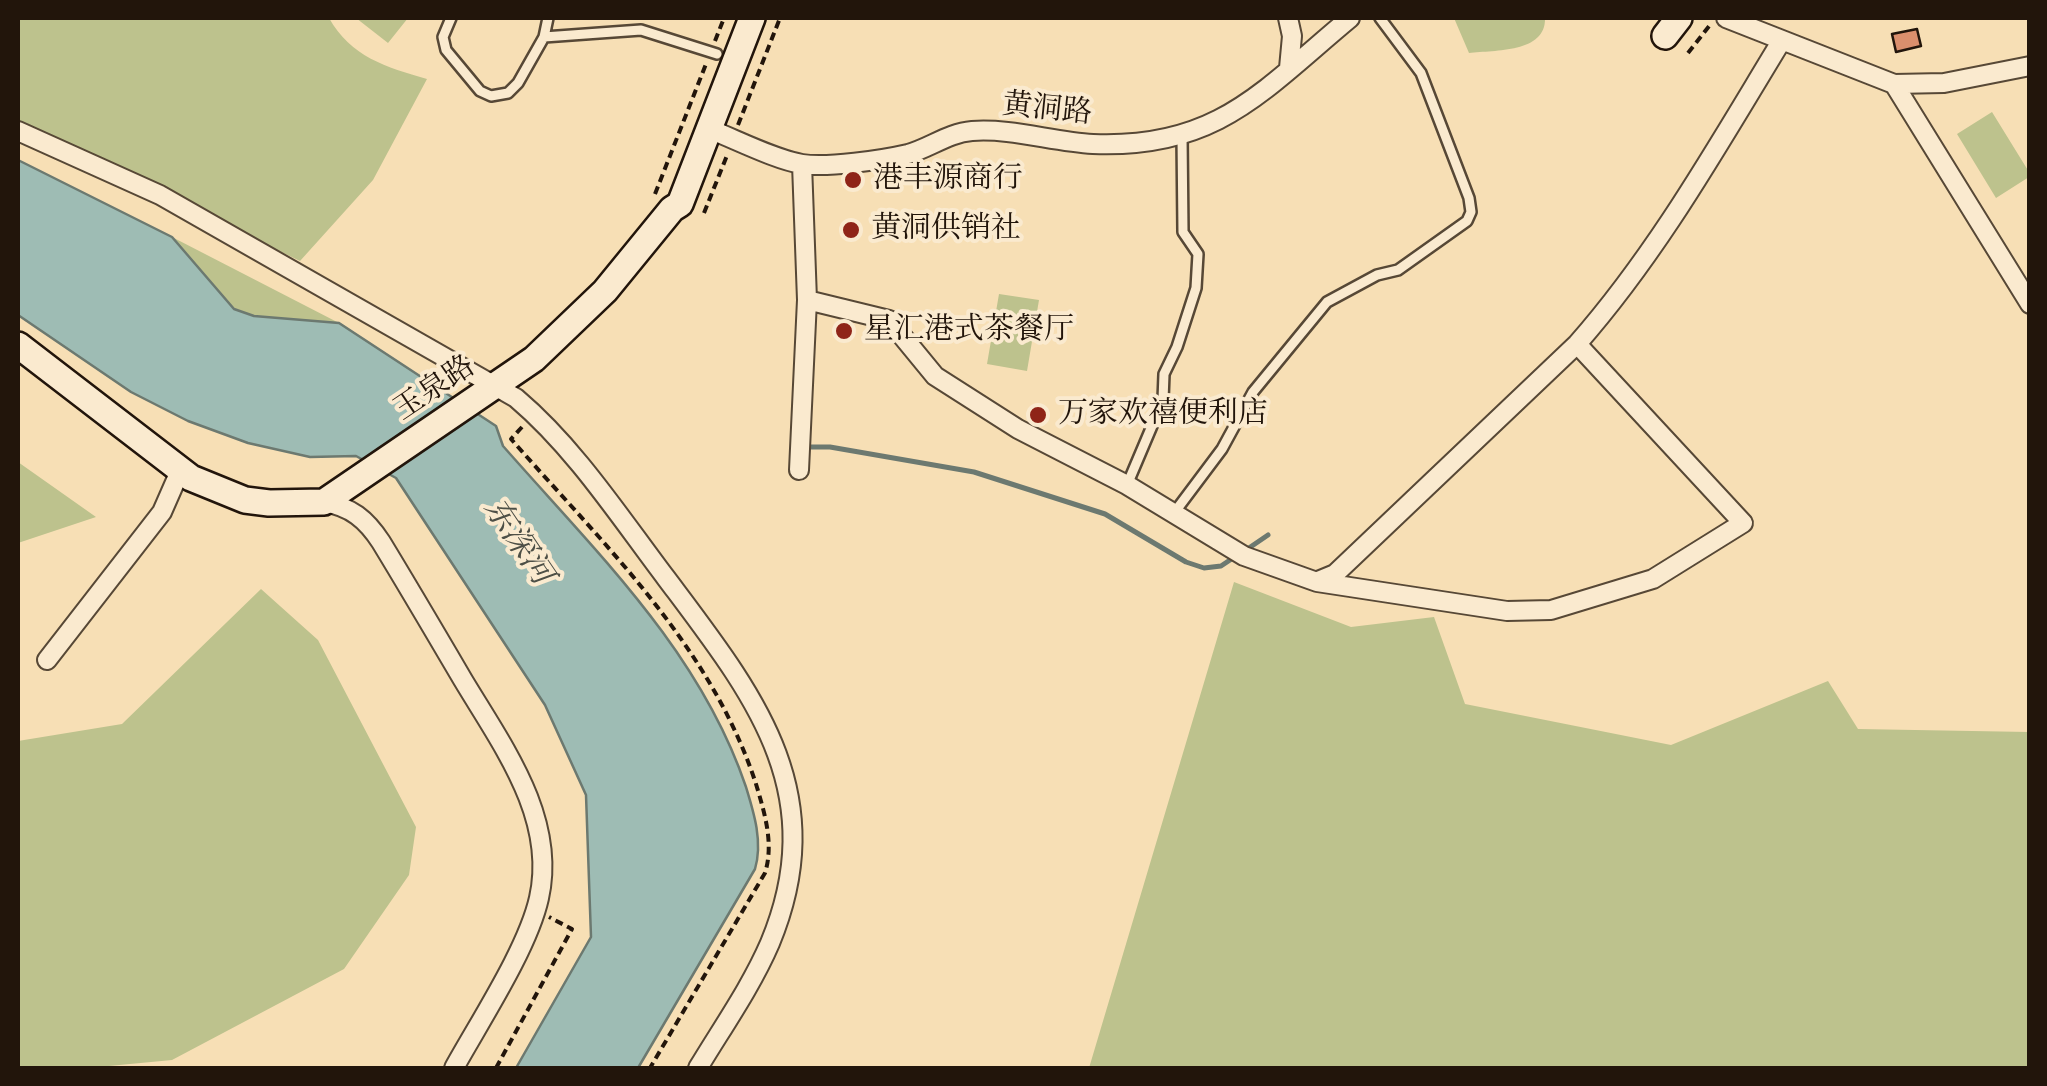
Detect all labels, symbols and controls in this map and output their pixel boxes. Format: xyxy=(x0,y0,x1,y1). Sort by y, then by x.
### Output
street label: 黄洞路 xyxy=(1000,87,1094,133)
place label: 港丰源商行 xyxy=(873,162,1023,198)
marker: 港丰源商行 xyxy=(842,169,864,191)
place label: 黄洞供销社 xyxy=(871,212,1021,248)
marker: 黄洞供销社 xyxy=(840,219,862,241)
place label: 星汇港式茶餐厅 xyxy=(864,313,1074,349)
marker: 星汇港式茶餐厅 xyxy=(833,320,855,342)
street label: 玉泉路 xyxy=(388,349,482,429)
place label: 万家欢禧便利店 xyxy=(1058,397,1268,433)
marker: 万家欢禧便利店 xyxy=(1027,404,1049,426)
water label: 东深河 xyxy=(474,491,560,593)

